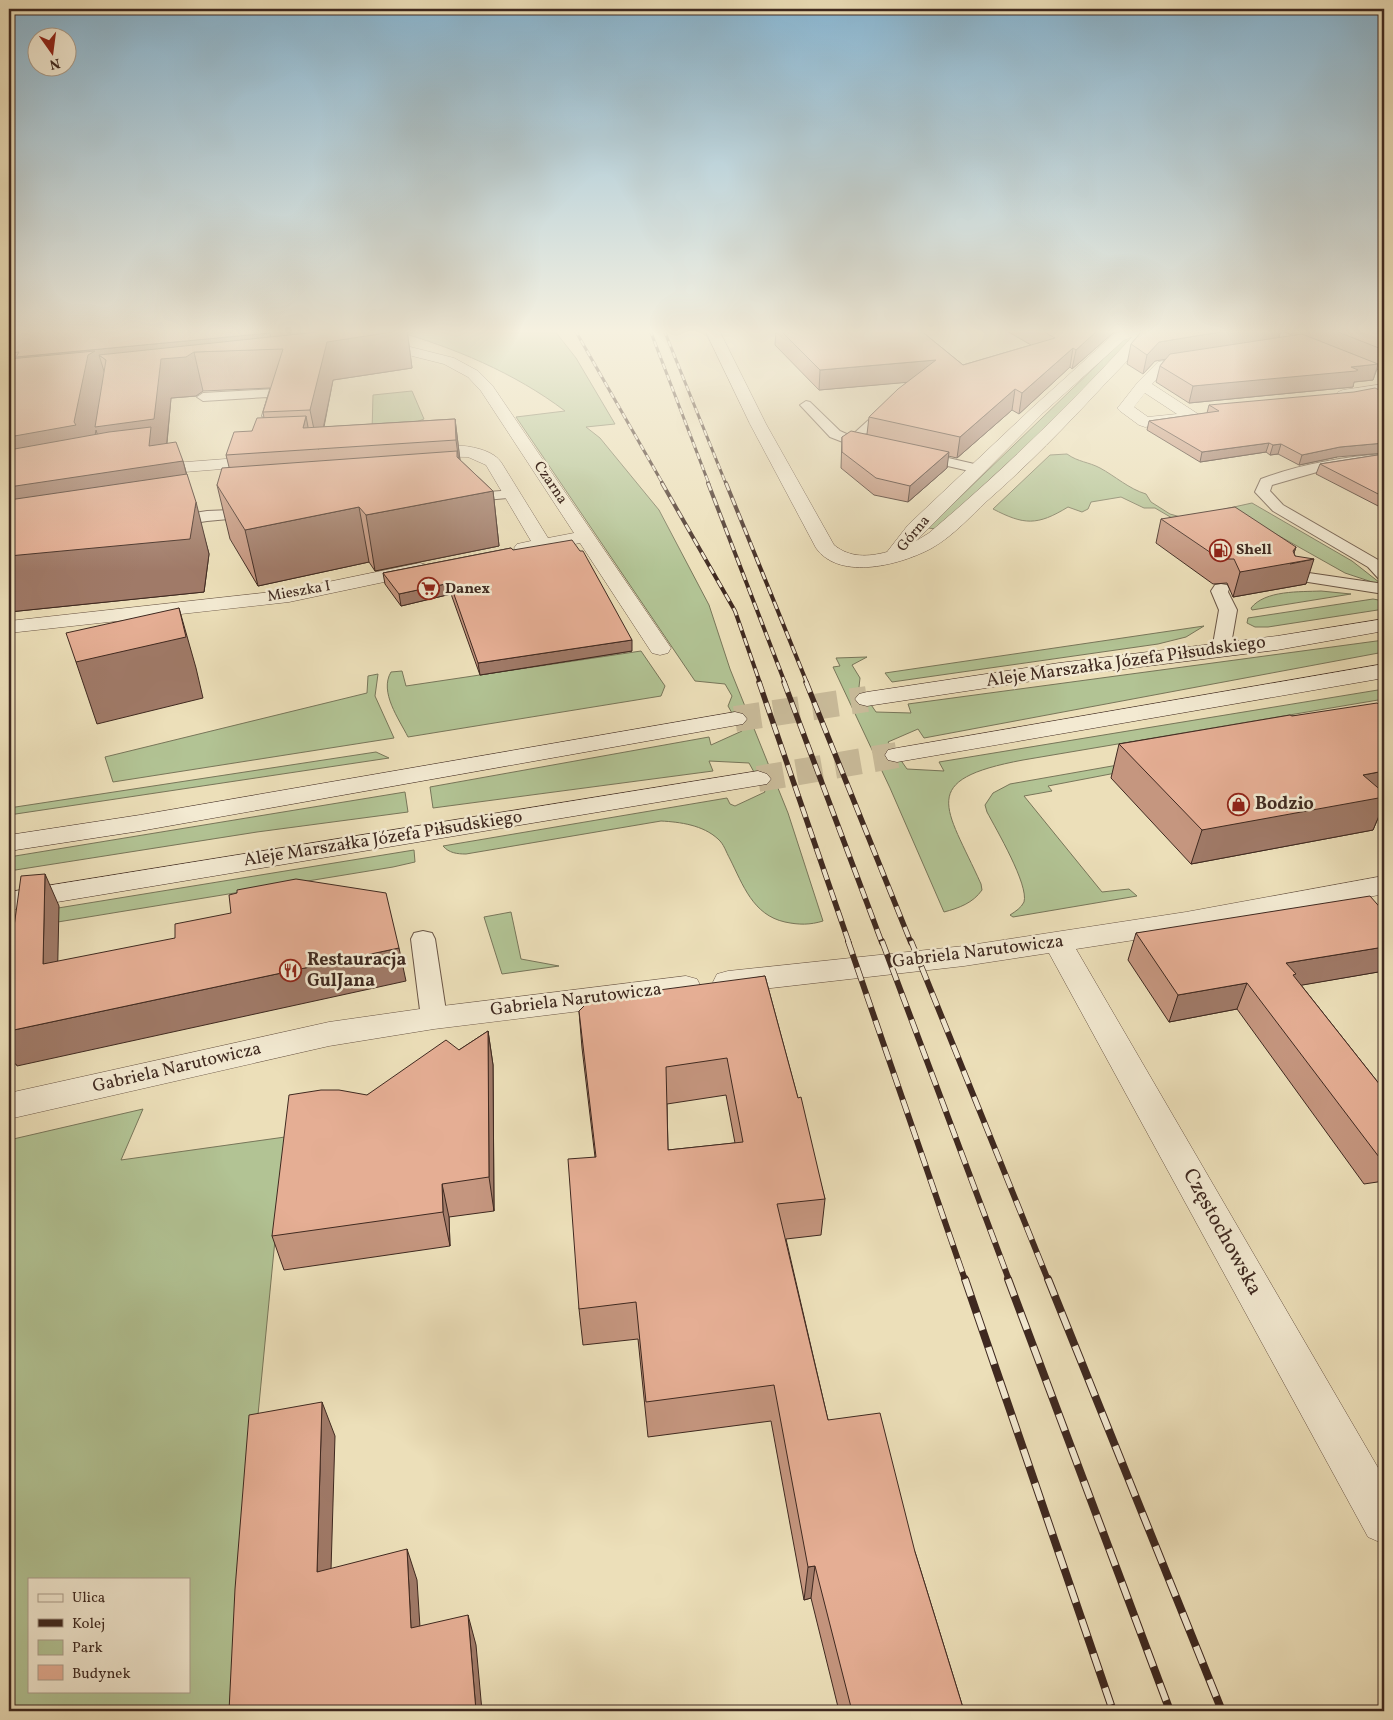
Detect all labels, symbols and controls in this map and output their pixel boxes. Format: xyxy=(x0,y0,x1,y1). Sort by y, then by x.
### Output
north arrow xyxy=(28,28,78,78)
text: N xyxy=(48,53,62,74)
street label: Czarna xyxy=(528,457,572,509)
street label: Górna xyxy=(893,511,935,557)
fuel station icon: Shell xyxy=(1208,538,1232,562)
place label: Shell xyxy=(1236,540,1272,561)
street label: Mieszka I xyxy=(266,576,332,608)
supermarket icon: Danex xyxy=(417,577,441,601)
place label: Danex xyxy=(445,579,491,600)
street label: Aleje Marszałka Józefa Piłsudskiego xyxy=(985,630,1267,694)
shop icon: Bodzio xyxy=(1227,792,1251,816)
place label: Bodzio xyxy=(1255,792,1314,817)
street label: Aleje Marszałka Józefa Piłsudskiego xyxy=(242,805,524,873)
street label: Gabriela Narutowicza xyxy=(891,929,1065,975)
place label: Restauracja GulJana xyxy=(307,948,406,994)
restaurant icon: Restauracja GulJana xyxy=(279,958,303,982)
street label: Gabriela Narutowicza xyxy=(489,977,663,1023)
street label: Gabriela Narutowicza xyxy=(90,1036,264,1100)
street label: Częstochowska xyxy=(1175,1163,1269,1301)
legend xyxy=(28,1578,190,1692)
text: Ulica xyxy=(72,1588,105,1609)
text: Kolej xyxy=(72,1614,105,1635)
text: Park xyxy=(72,1638,103,1659)
text: Budynek xyxy=(72,1664,131,1685)

